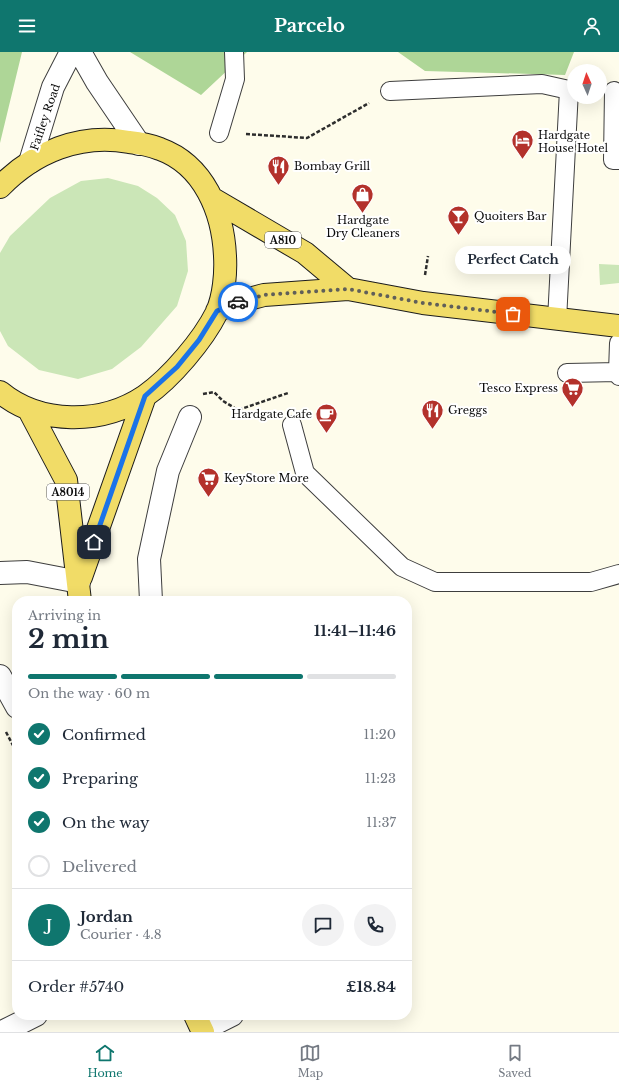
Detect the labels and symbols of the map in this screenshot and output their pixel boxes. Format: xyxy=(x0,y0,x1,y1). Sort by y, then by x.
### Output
north arrow xyxy=(567,64,607,104)
street label: Faifley Road xyxy=(27,81,63,152)
hotel icon: Hardgate House Hotel xyxy=(510,128,536,161)
place label: Hardgate House Hotel xyxy=(538,128,608,155)
restaurant icon: Bombay Grill xyxy=(266,153,292,186)
place label: Bombay Grill xyxy=(294,159,370,173)
shop icon: Hardgate Dry Cleaners xyxy=(350,181,376,214)
bar icon: Quoiters Bar xyxy=(446,203,472,236)
place label: Quoiters Bar xyxy=(474,209,547,223)
place label: Hardgate Dry Cleaners xyxy=(326,213,400,240)
road number: A810 xyxy=(265,232,301,248)
callout: Perfect Catch xyxy=(455,246,571,274)
courier xyxy=(218,282,258,322)
pin xyxy=(496,297,530,331)
supermarket icon: Tesco Express xyxy=(560,375,586,408)
place label: Tesco Express xyxy=(479,381,558,395)
restaurant icon: Greggs xyxy=(419,397,445,430)
cafe icon: Hardgate Cafe xyxy=(314,401,340,434)
place label: Greggs xyxy=(448,403,487,417)
place label: Hardgate Cafe xyxy=(231,407,312,421)
supermarket icon: KeyStore More xyxy=(195,465,221,498)
place label: KeyStore More xyxy=(224,471,309,485)
road number: A8014 xyxy=(47,484,89,500)
pin xyxy=(77,525,111,559)

